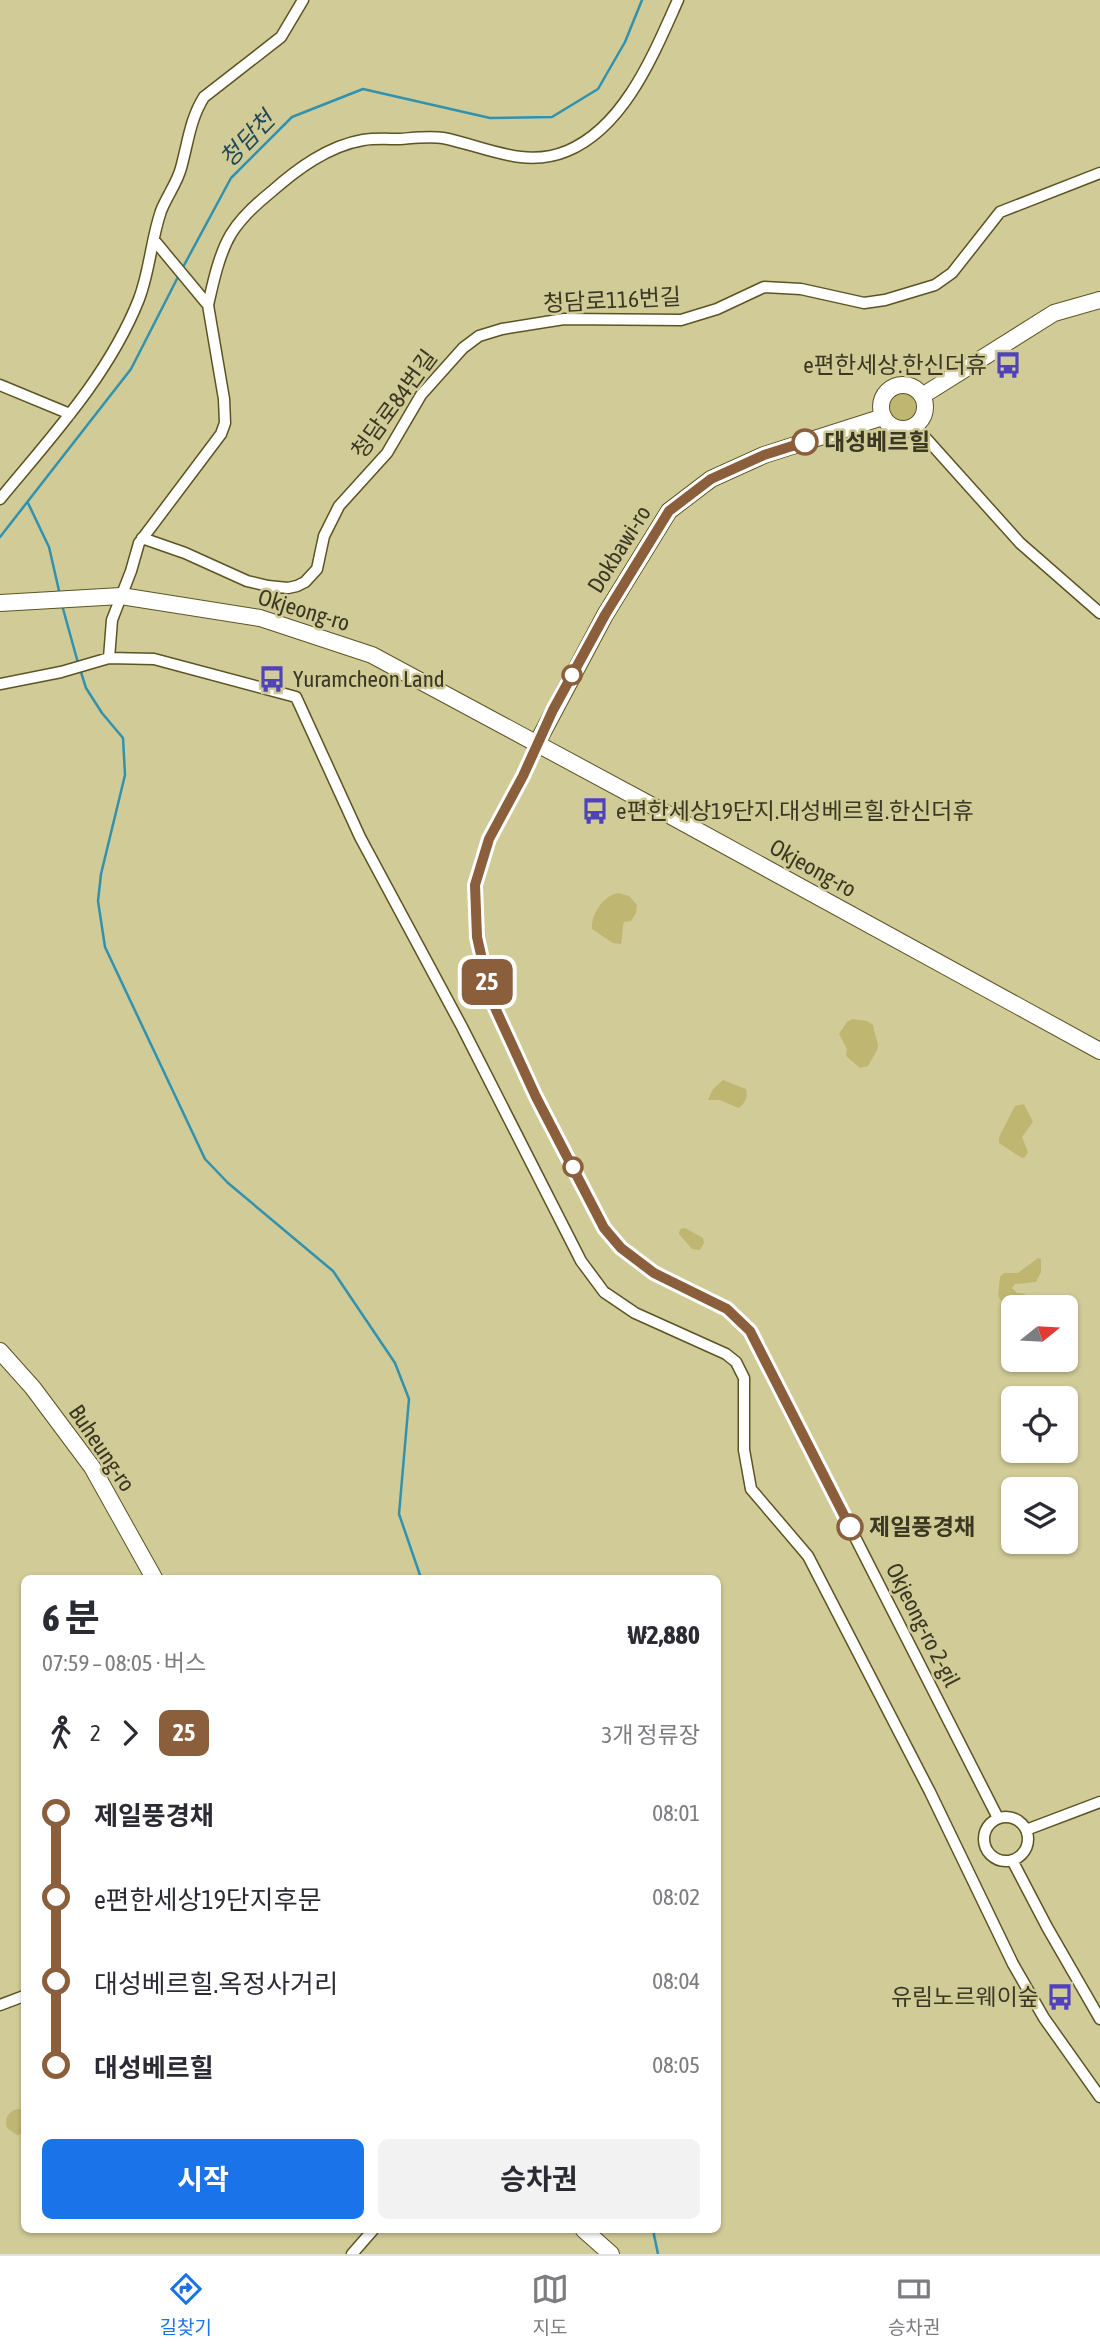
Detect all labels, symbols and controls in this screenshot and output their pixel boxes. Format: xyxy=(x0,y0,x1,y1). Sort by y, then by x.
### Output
water label: 청담천 xyxy=(214,104,282,172)
street label: 청담로116번길 xyxy=(542,283,682,317)
street label: 청담로84번길 xyxy=(346,345,442,463)
bus stop icon: e편한세상.한신더휴 xyxy=(993,350,1023,380)
place label: e편한세상.한신더휴 xyxy=(803,352,987,378)
marker: 대성베르힐 xyxy=(792,429,818,455)
place label: 대성베르힐 xyxy=(824,429,930,455)
street label: Dokbawi-ro xyxy=(582,501,656,597)
street label: Okjeong-ro xyxy=(255,584,353,636)
bus stop icon: Yuramcheon Land xyxy=(257,664,287,694)
unlabelled marker xyxy=(562,665,582,685)
place label: Yuramcheon Land xyxy=(293,666,445,692)
bus stop icon: e편한세상19단지.대성베르힐.한신더휴 xyxy=(580,796,610,826)
place label: e편한세상19단지.대성베르힐.한신더휴 xyxy=(616,798,974,824)
street label: Okjeong-ro xyxy=(765,834,861,902)
line badge: 25 xyxy=(456,959,518,1005)
text: 25 xyxy=(476,968,498,995)
unlabelled marker xyxy=(563,1157,583,1177)
north arrow xyxy=(1001,1295,1078,1372)
map controls xyxy=(1001,1295,1078,1554)
button: locate xyxy=(1001,1386,1078,1463)
street label: Buheung-ro xyxy=(64,1400,140,1496)
button: layers xyxy=(1001,1477,1078,1554)
marker: 제일풍경채 xyxy=(837,1514,863,1540)
place label: 제일풍경채 xyxy=(869,1514,975,1540)
street label: Okjeong-ro 2-gil xyxy=(881,1559,965,1691)
text: 6 분 xyxy=(42,1596,100,1639)
text: ₩2,880 xyxy=(628,1620,700,1650)
text: 07:59 – 08:05 · 버스 xyxy=(42,1650,206,1676)
icon: walk xyxy=(42,1714,80,1752)
icon: forward xyxy=(111,1714,149,1752)
text: 25 xyxy=(173,1719,195,1746)
text: 2 xyxy=(90,1720,101,1746)
text: 3개 정류장 xyxy=(601,1722,700,1748)
text: 08:01 xyxy=(652,1800,700,1826)
text: 제일풍경채 xyxy=(94,1801,214,1831)
text: 08:02 xyxy=(652,1884,700,1910)
text: e편한세상19단지후문 xyxy=(94,1885,322,1915)
text: 08:04 xyxy=(652,1968,700,1994)
text: 대성베르힐.옥정사거리 xyxy=(94,1969,338,1999)
bus stop icon: 유림노르웨이숲 xyxy=(1045,1982,1075,2012)
place label: 유림노르웨이숲 xyxy=(891,1984,1039,2010)
text: 08:05 xyxy=(652,2052,700,2078)
text: 대성베르힐 xyxy=(94,2053,214,2083)
button: 시작 xyxy=(42,2139,364,2219)
button: 승차권 xyxy=(378,2139,700,2219)
tab: 길찾기 xyxy=(160,2270,212,2339)
tab: 지도 xyxy=(531,2270,569,2339)
tab: 승차권 xyxy=(888,2270,940,2339)

